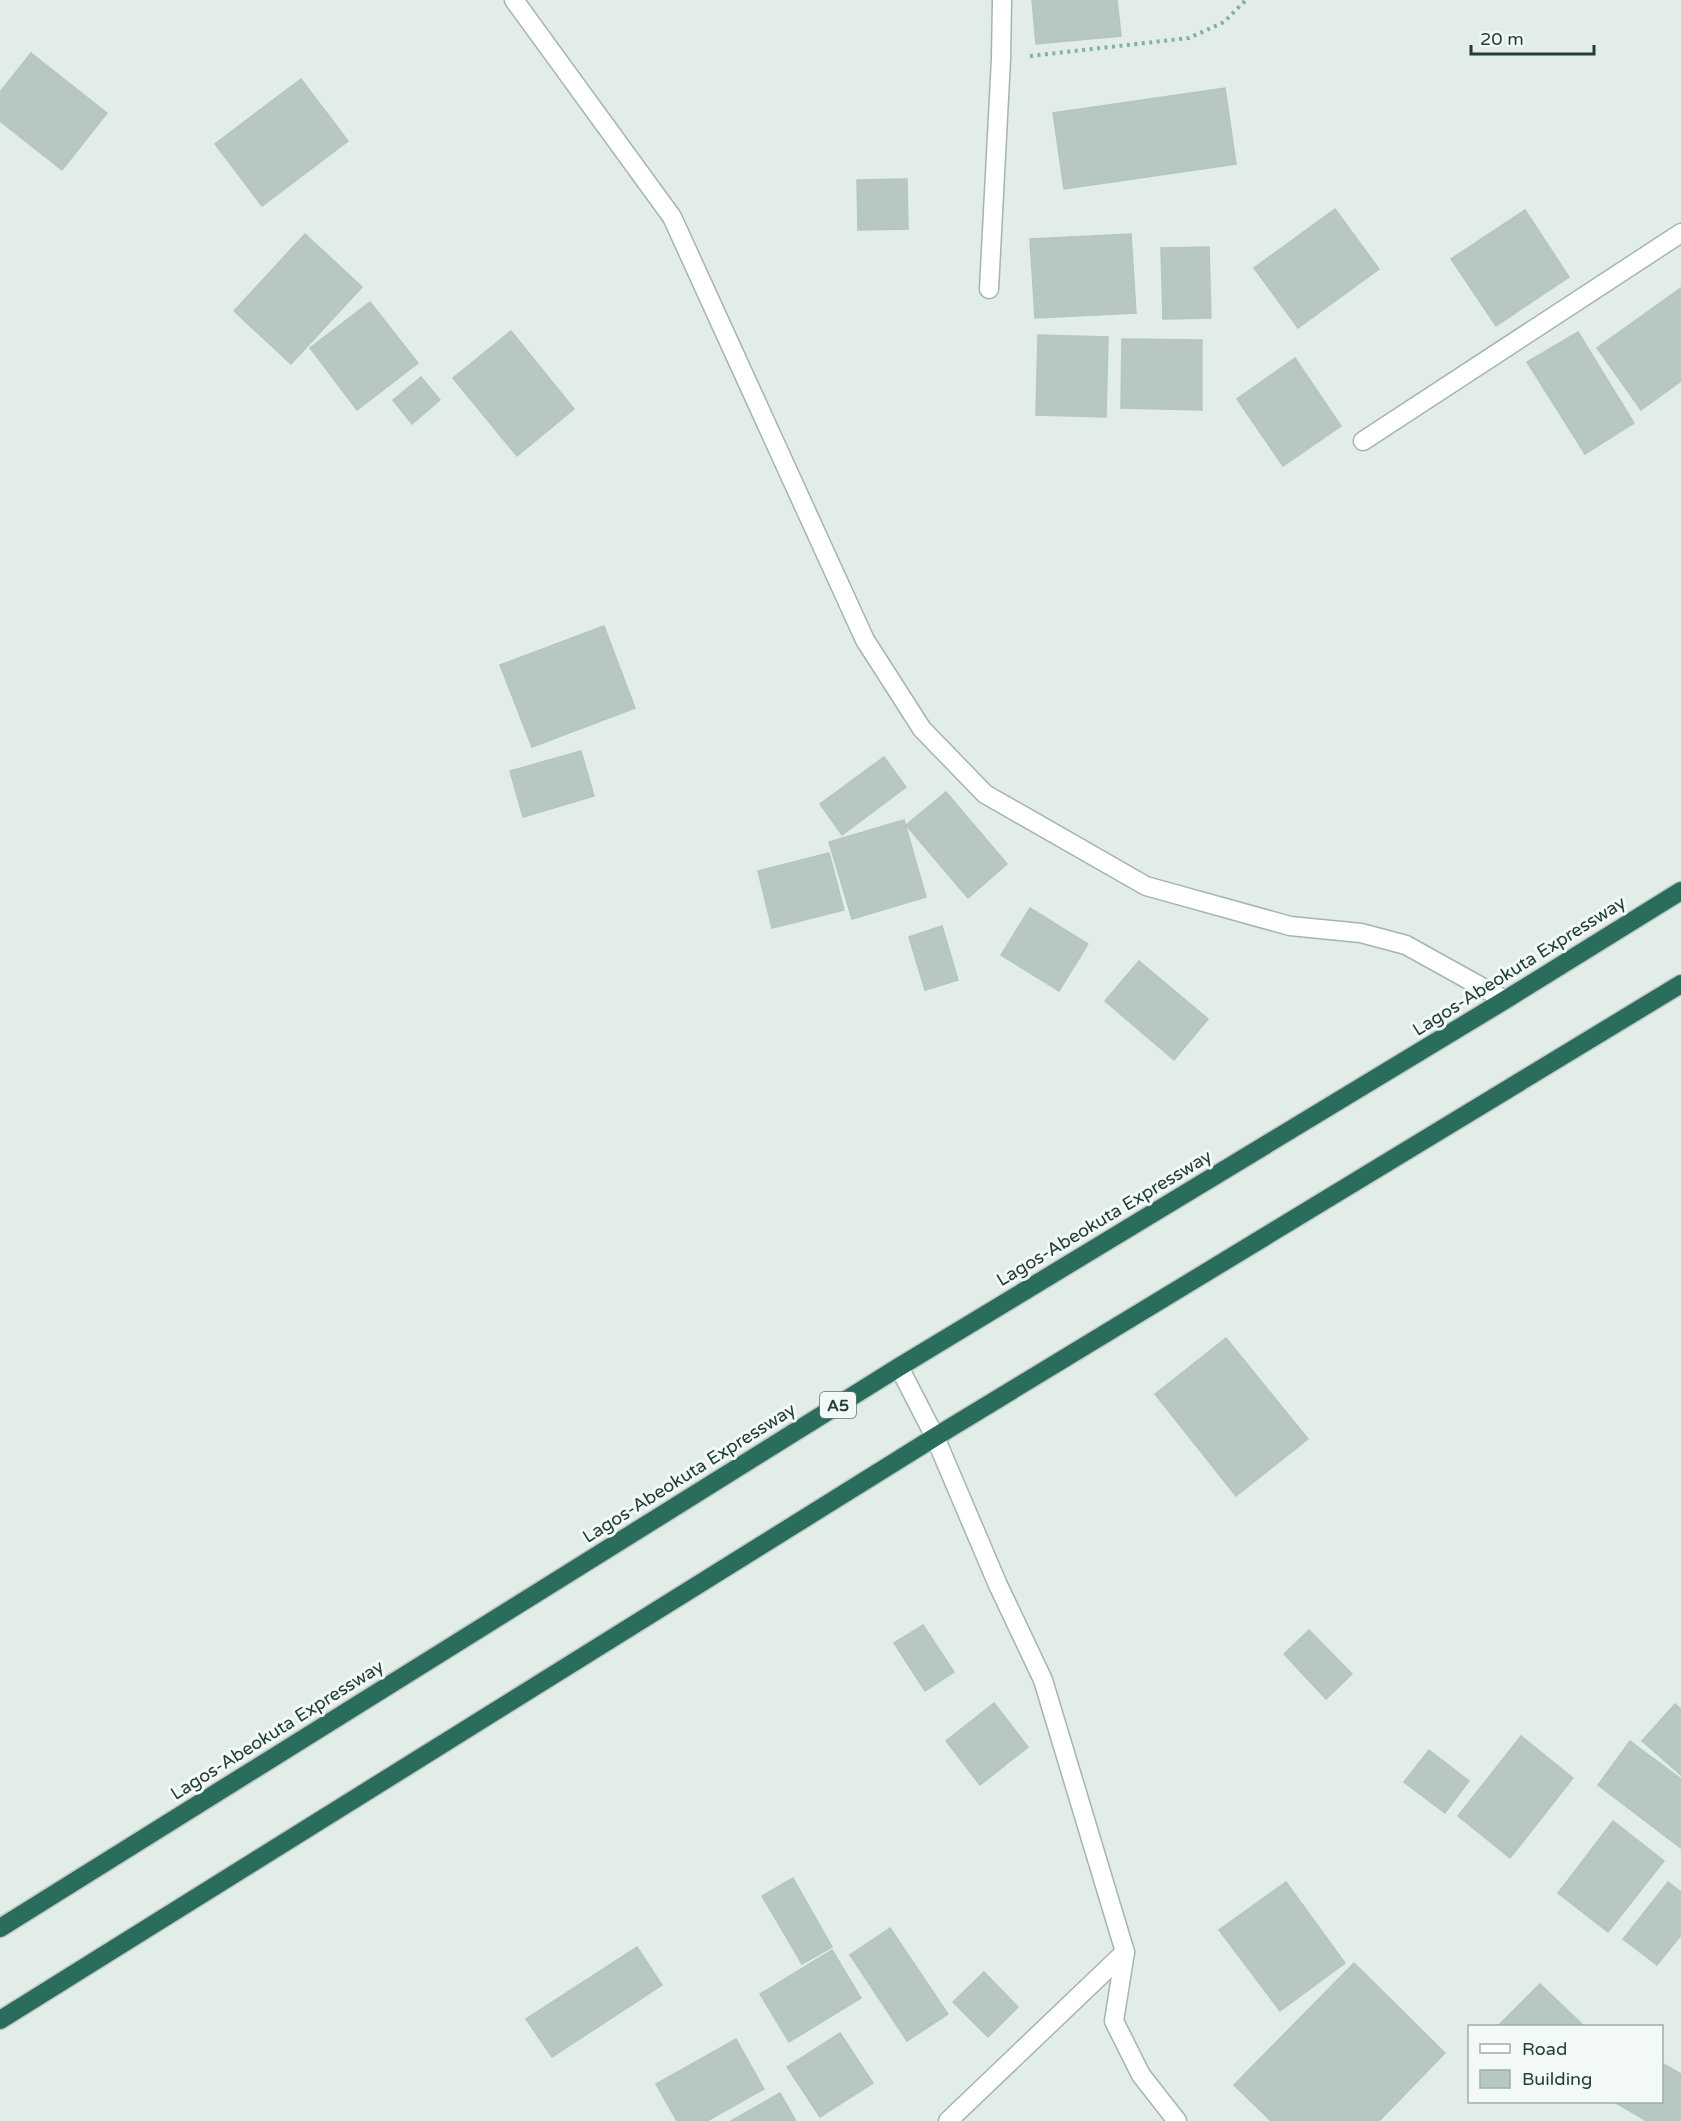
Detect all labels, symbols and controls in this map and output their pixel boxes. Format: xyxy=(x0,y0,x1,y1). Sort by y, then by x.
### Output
scale bar xyxy=(1471,18,1594,56)
text: 20 m xyxy=(1480,28,1524,50)
street label: Lagos-Abeokuta Expressway xyxy=(1408,891,1630,1041)
street label: Lagos-Abeokuta Expressway xyxy=(992,1145,1216,1291)
road number: A5 xyxy=(820,1392,856,1418)
street label: Lagos-Abeokuta Expressway xyxy=(578,1398,800,1548)
street label: Lagos-Abeokuta Expressway xyxy=(166,1655,388,1805)
legend xyxy=(1468,2025,1663,2103)
text: Road xyxy=(1522,2038,1567,2060)
text: Building xyxy=(1522,2068,1592,2090)

